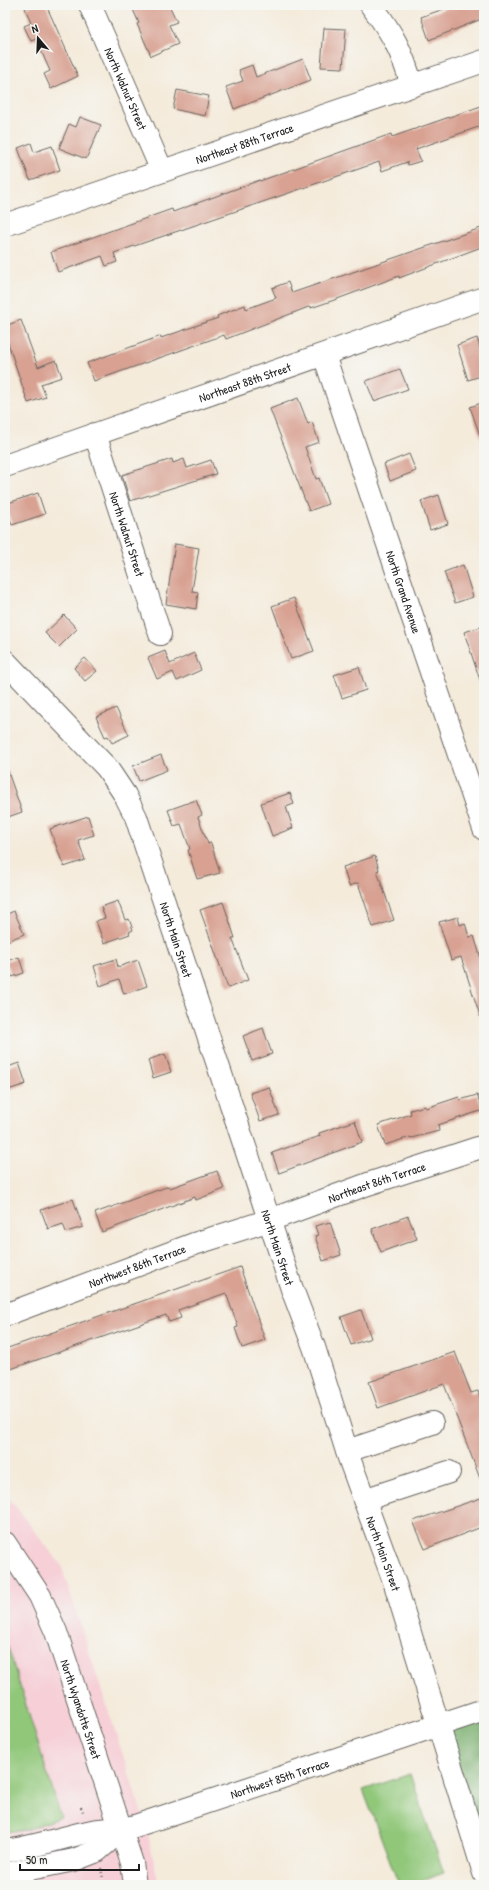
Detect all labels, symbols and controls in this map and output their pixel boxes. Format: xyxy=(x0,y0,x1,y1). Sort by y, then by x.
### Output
north arrow xyxy=(18,18,58,58)
text: N xyxy=(30,21,40,36)
street label: North Walnut Street xyxy=(101,45,152,133)
street label: Northeast 88th Terrace xyxy=(193,118,296,168)
street label: Northeast 88th Street xyxy=(196,358,294,406)
street label: North Walnut Street xyxy=(106,489,149,579)
street label: North Grand Avenue xyxy=(382,548,426,636)
street label: North Main Street xyxy=(156,900,197,980)
street label: Northeast 86th Terrace xyxy=(326,1157,428,1206)
street label: North Main Street xyxy=(258,1207,299,1288)
street label: Northwest 86th Terrace xyxy=(86,1239,188,1291)
street label: North Main Street xyxy=(362,1514,405,1594)
street label: North Wyandotte Street xyxy=(57,1657,106,1762)
street label: Northwest 85th Terrace xyxy=(228,1754,331,1802)
scale bar xyxy=(20,1846,139,1872)
text: 50 m xyxy=(26,1851,47,1868)

